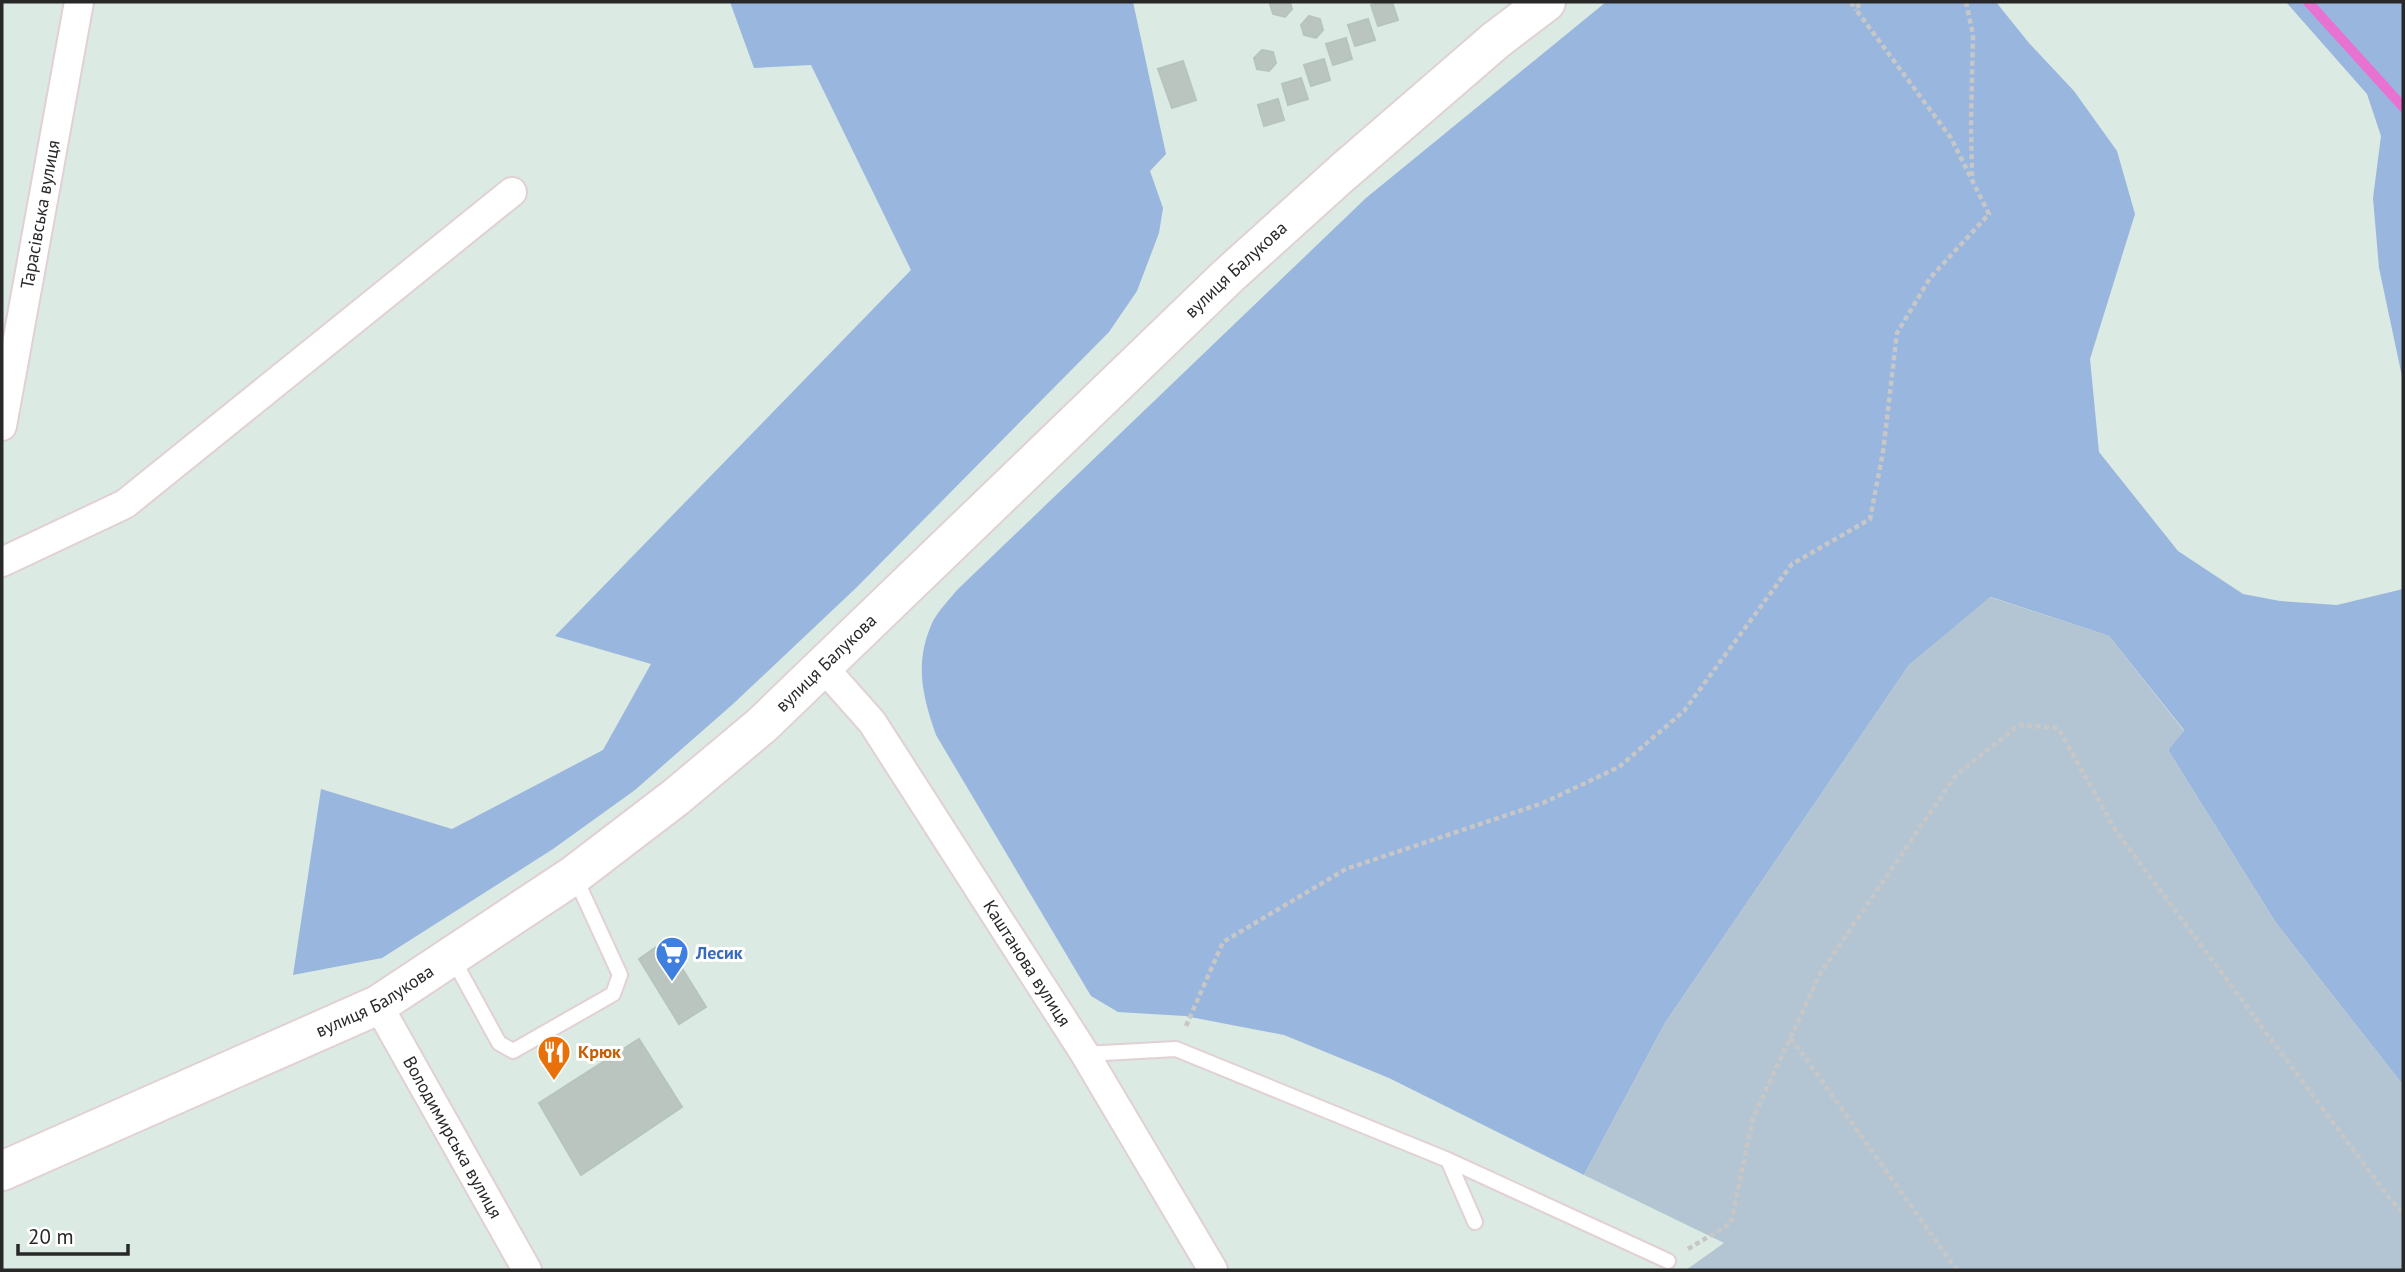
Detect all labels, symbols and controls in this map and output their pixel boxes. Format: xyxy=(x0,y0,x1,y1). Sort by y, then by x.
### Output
street label: Тарасівська вулиця xyxy=(15,138,65,291)
street label: вулиця Балукова xyxy=(1180,216,1292,323)
street label: вулиця Балукова xyxy=(771,609,881,717)
street label: Каштанова вулиця xyxy=(978,895,1076,1031)
supermarket icon: Лесик xyxy=(653,934,691,983)
place label: Лесик xyxy=(695,941,743,964)
street label: вулиця Балукова xyxy=(312,959,438,1042)
restaurant icon: Крюк xyxy=(535,1033,573,1082)
place label: Крюк xyxy=(578,1040,621,1063)
street label: Володимирська вулиця xyxy=(398,1052,508,1223)
scale bar xyxy=(18,1212,128,1256)
text: 20 m xyxy=(28,1223,74,1250)

